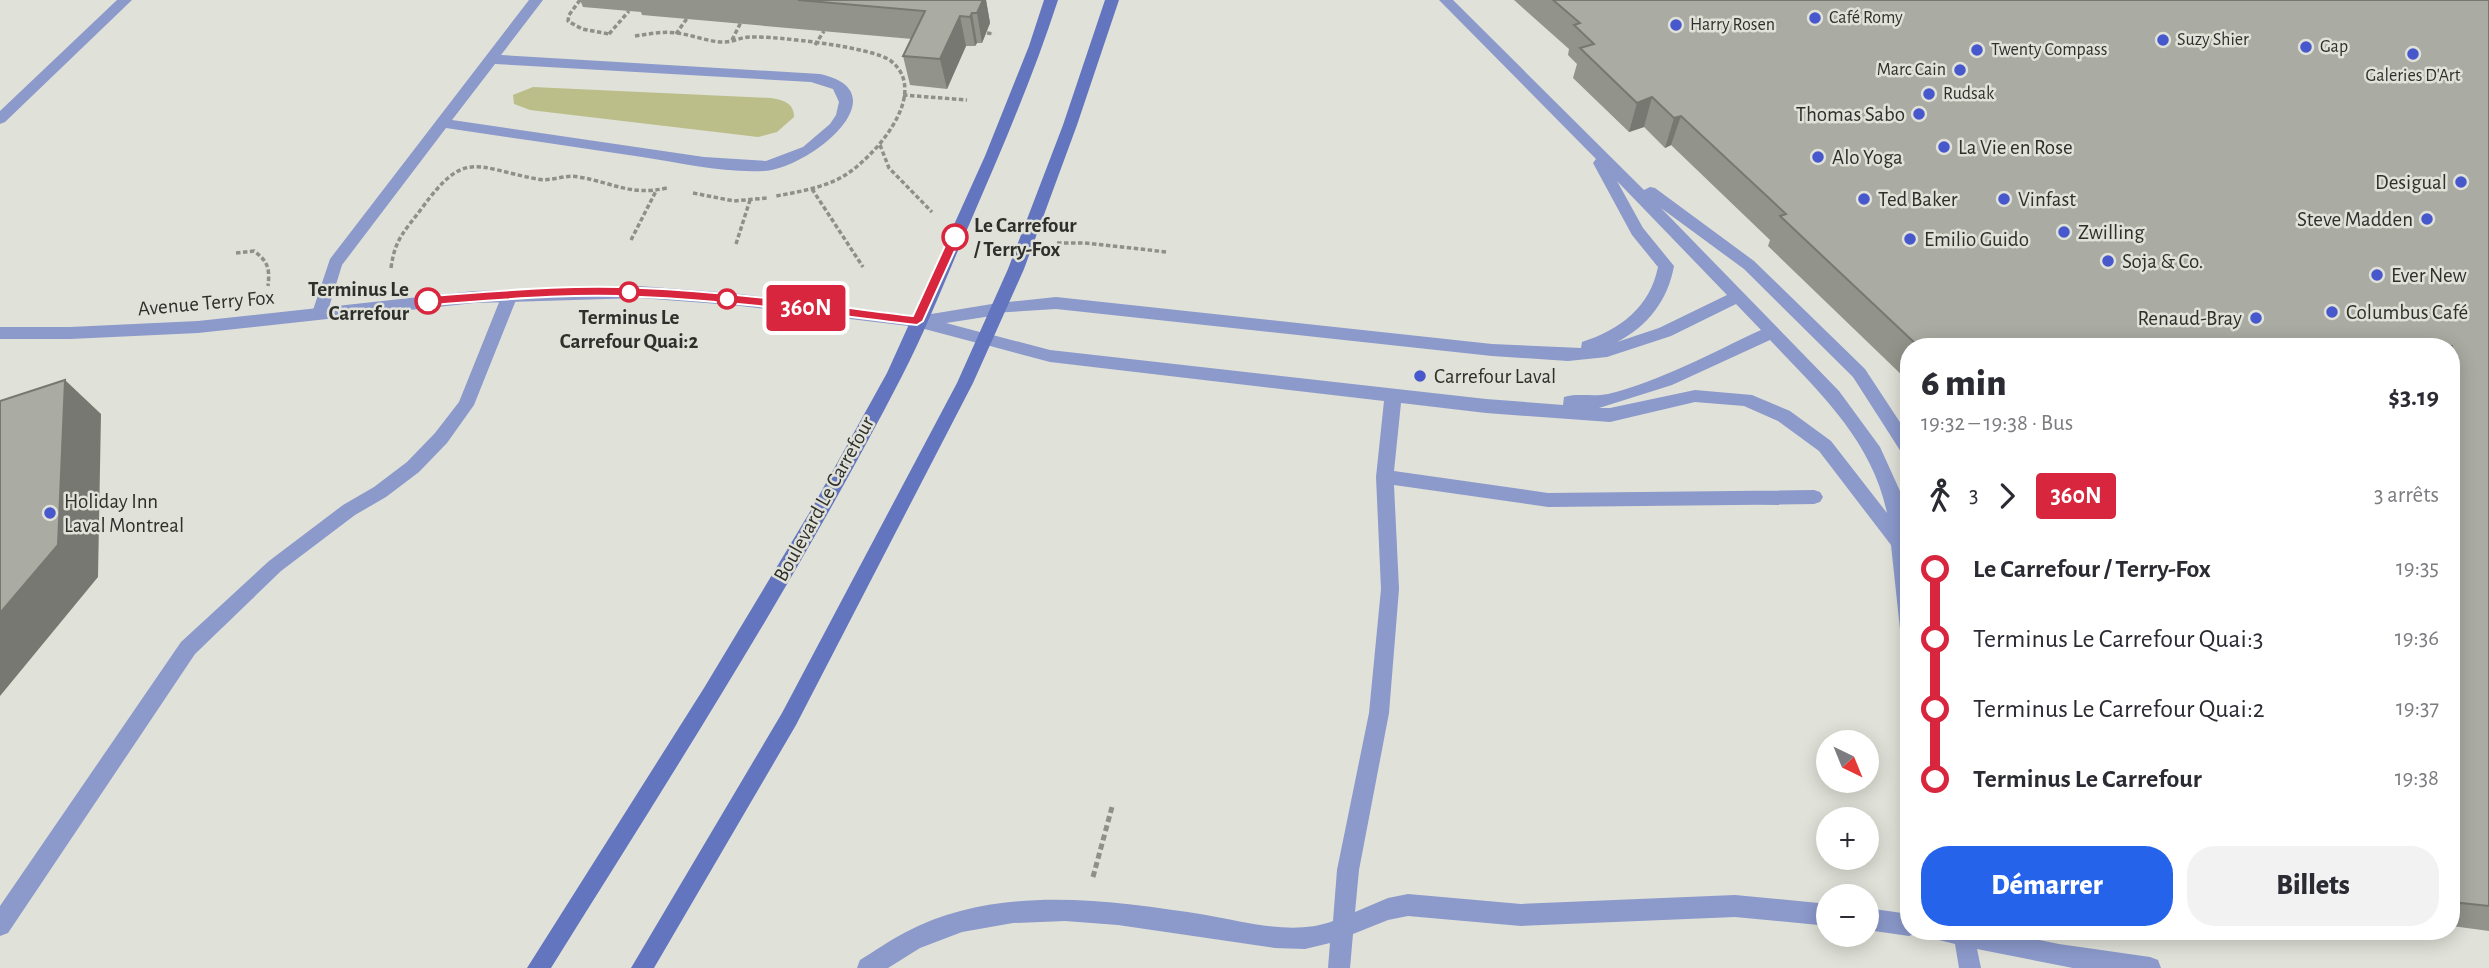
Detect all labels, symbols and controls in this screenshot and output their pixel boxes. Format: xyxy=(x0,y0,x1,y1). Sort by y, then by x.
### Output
place label: Café Romy xyxy=(1829,9,1903,27)
marker: Café Romy xyxy=(1807,10,1823,26)
place label: Harry Rosen xyxy=(1690,16,1775,34)
marker: Harry Rosen xyxy=(1668,17,1684,33)
place label: Suzy Shier xyxy=(2177,31,2249,49)
marker: Suzy Shier xyxy=(2155,32,2171,48)
place label: Gap xyxy=(2320,38,2348,56)
marker: Gap xyxy=(2298,39,2314,55)
place label: Twenty Compass xyxy=(1991,41,2107,59)
marker: Twenty Compass xyxy=(1969,42,1985,58)
marker: Galeries D'Art xyxy=(2405,46,2421,62)
place label: Marc Cain xyxy=(1877,61,1946,79)
marker: Marc Cain xyxy=(1952,62,1968,78)
place label: Galeries D'Art xyxy=(2366,67,2461,85)
place label: Rudsak xyxy=(1943,85,1995,103)
marker: Rudsak xyxy=(1921,86,1937,102)
place label: Thomas Sabo xyxy=(1796,104,1905,125)
marker: Thomas Sabo xyxy=(1911,106,1927,122)
place label: La Vie en Rose xyxy=(1958,137,2073,158)
marker: La Vie en Rose xyxy=(1936,139,1952,155)
place label: Alo Yoga xyxy=(1832,147,1903,168)
marker: Alo Yoga xyxy=(1810,149,1826,165)
place label: Desigual xyxy=(2375,172,2447,193)
marker: Desigual xyxy=(2453,174,2469,190)
place label: Ted Baker xyxy=(1878,189,1958,210)
place label: Vinfast xyxy=(2018,189,2076,210)
marker: Ted Baker xyxy=(1856,191,1872,207)
marker: Vinfast xyxy=(1996,191,2012,207)
place label: Steve Madden xyxy=(2297,209,2413,230)
marker: Steve Madden xyxy=(2419,211,2435,227)
place label: Le Carrefour / Terry-Fox xyxy=(973,215,1077,260)
place label: Zwilling xyxy=(2078,222,2145,243)
marker: Le Carrefour / Terry-Fox xyxy=(942,224,968,250)
marker: Zwilling xyxy=(2056,224,2072,240)
place label: Emilio Guido xyxy=(1924,229,2029,250)
marker: Emilio Guido xyxy=(1902,231,1918,247)
place label: Soja & Co. xyxy=(2122,251,2203,272)
marker: Soja & Co. xyxy=(2100,253,2116,269)
place label: Ever New xyxy=(2391,265,2467,286)
marker: Ever New xyxy=(2369,267,2385,283)
place label: Terminus Le Carrefour xyxy=(308,279,410,324)
marker: Terminus Le Carrefour Quai:2 xyxy=(619,282,639,302)
line badge: 360N xyxy=(757,285,855,331)
street label: Avenue Terry Fox xyxy=(137,287,275,319)
marker: Terminus Le Carrefour xyxy=(415,288,441,314)
unlabelled marker xyxy=(717,289,737,309)
text: 360N xyxy=(780,296,832,320)
place label: Columbus Café xyxy=(2346,302,2468,323)
marker: Columbus Café xyxy=(2324,304,2340,320)
place label: Terminus Le Carrefour Quai:2 xyxy=(560,307,698,353)
place label: Renaud-Bray xyxy=(2137,308,2242,329)
marker: Renaud-Bray xyxy=(2248,310,2264,326)
text: 6 min xyxy=(1921,365,2007,403)
place label: Carrefour Laval xyxy=(1434,366,1556,387)
marker: Carrefour Laval xyxy=(1412,368,1428,384)
text: $3.19 xyxy=(2388,384,2439,410)
text: 19:32 – 19:38 · Bus xyxy=(1921,412,2073,435)
street label: Boulevard Le Carrefour xyxy=(770,413,878,585)
icon: walk xyxy=(1921,477,1959,515)
icon: forward xyxy=(1988,477,2026,515)
text: 3 xyxy=(1969,484,1978,507)
text: 360N xyxy=(2050,484,2102,508)
text: 3 arrêts xyxy=(2374,484,2439,507)
place label: Holiday Inn Laval Montreal xyxy=(64,491,184,536)
marker: Holiday Inn Laval Montreal xyxy=(42,505,58,521)
text: Le Carrefour / Terry-Fox xyxy=(1973,556,2211,582)
text: 19:35 xyxy=(2396,557,2439,580)
text: Terminus Le Carrefour Quai:3 xyxy=(1973,626,2264,652)
text: 19:36 xyxy=(2395,627,2439,650)
text: Terminus Le Carrefour Quai:2 xyxy=(1973,696,2265,722)
text: 19:37 xyxy=(2396,697,2439,720)
north arrow xyxy=(1816,730,1880,793)
map controls xyxy=(1816,730,1879,947)
text: Terminus Le Carrefour xyxy=(1973,766,2202,792)
text: 19:38 xyxy=(2395,767,2439,790)
button: + xyxy=(1816,807,1879,870)
button: Démarrer xyxy=(1921,846,2173,926)
button: Billets xyxy=(2187,846,2439,926)
button: − xyxy=(1816,884,1879,947)

